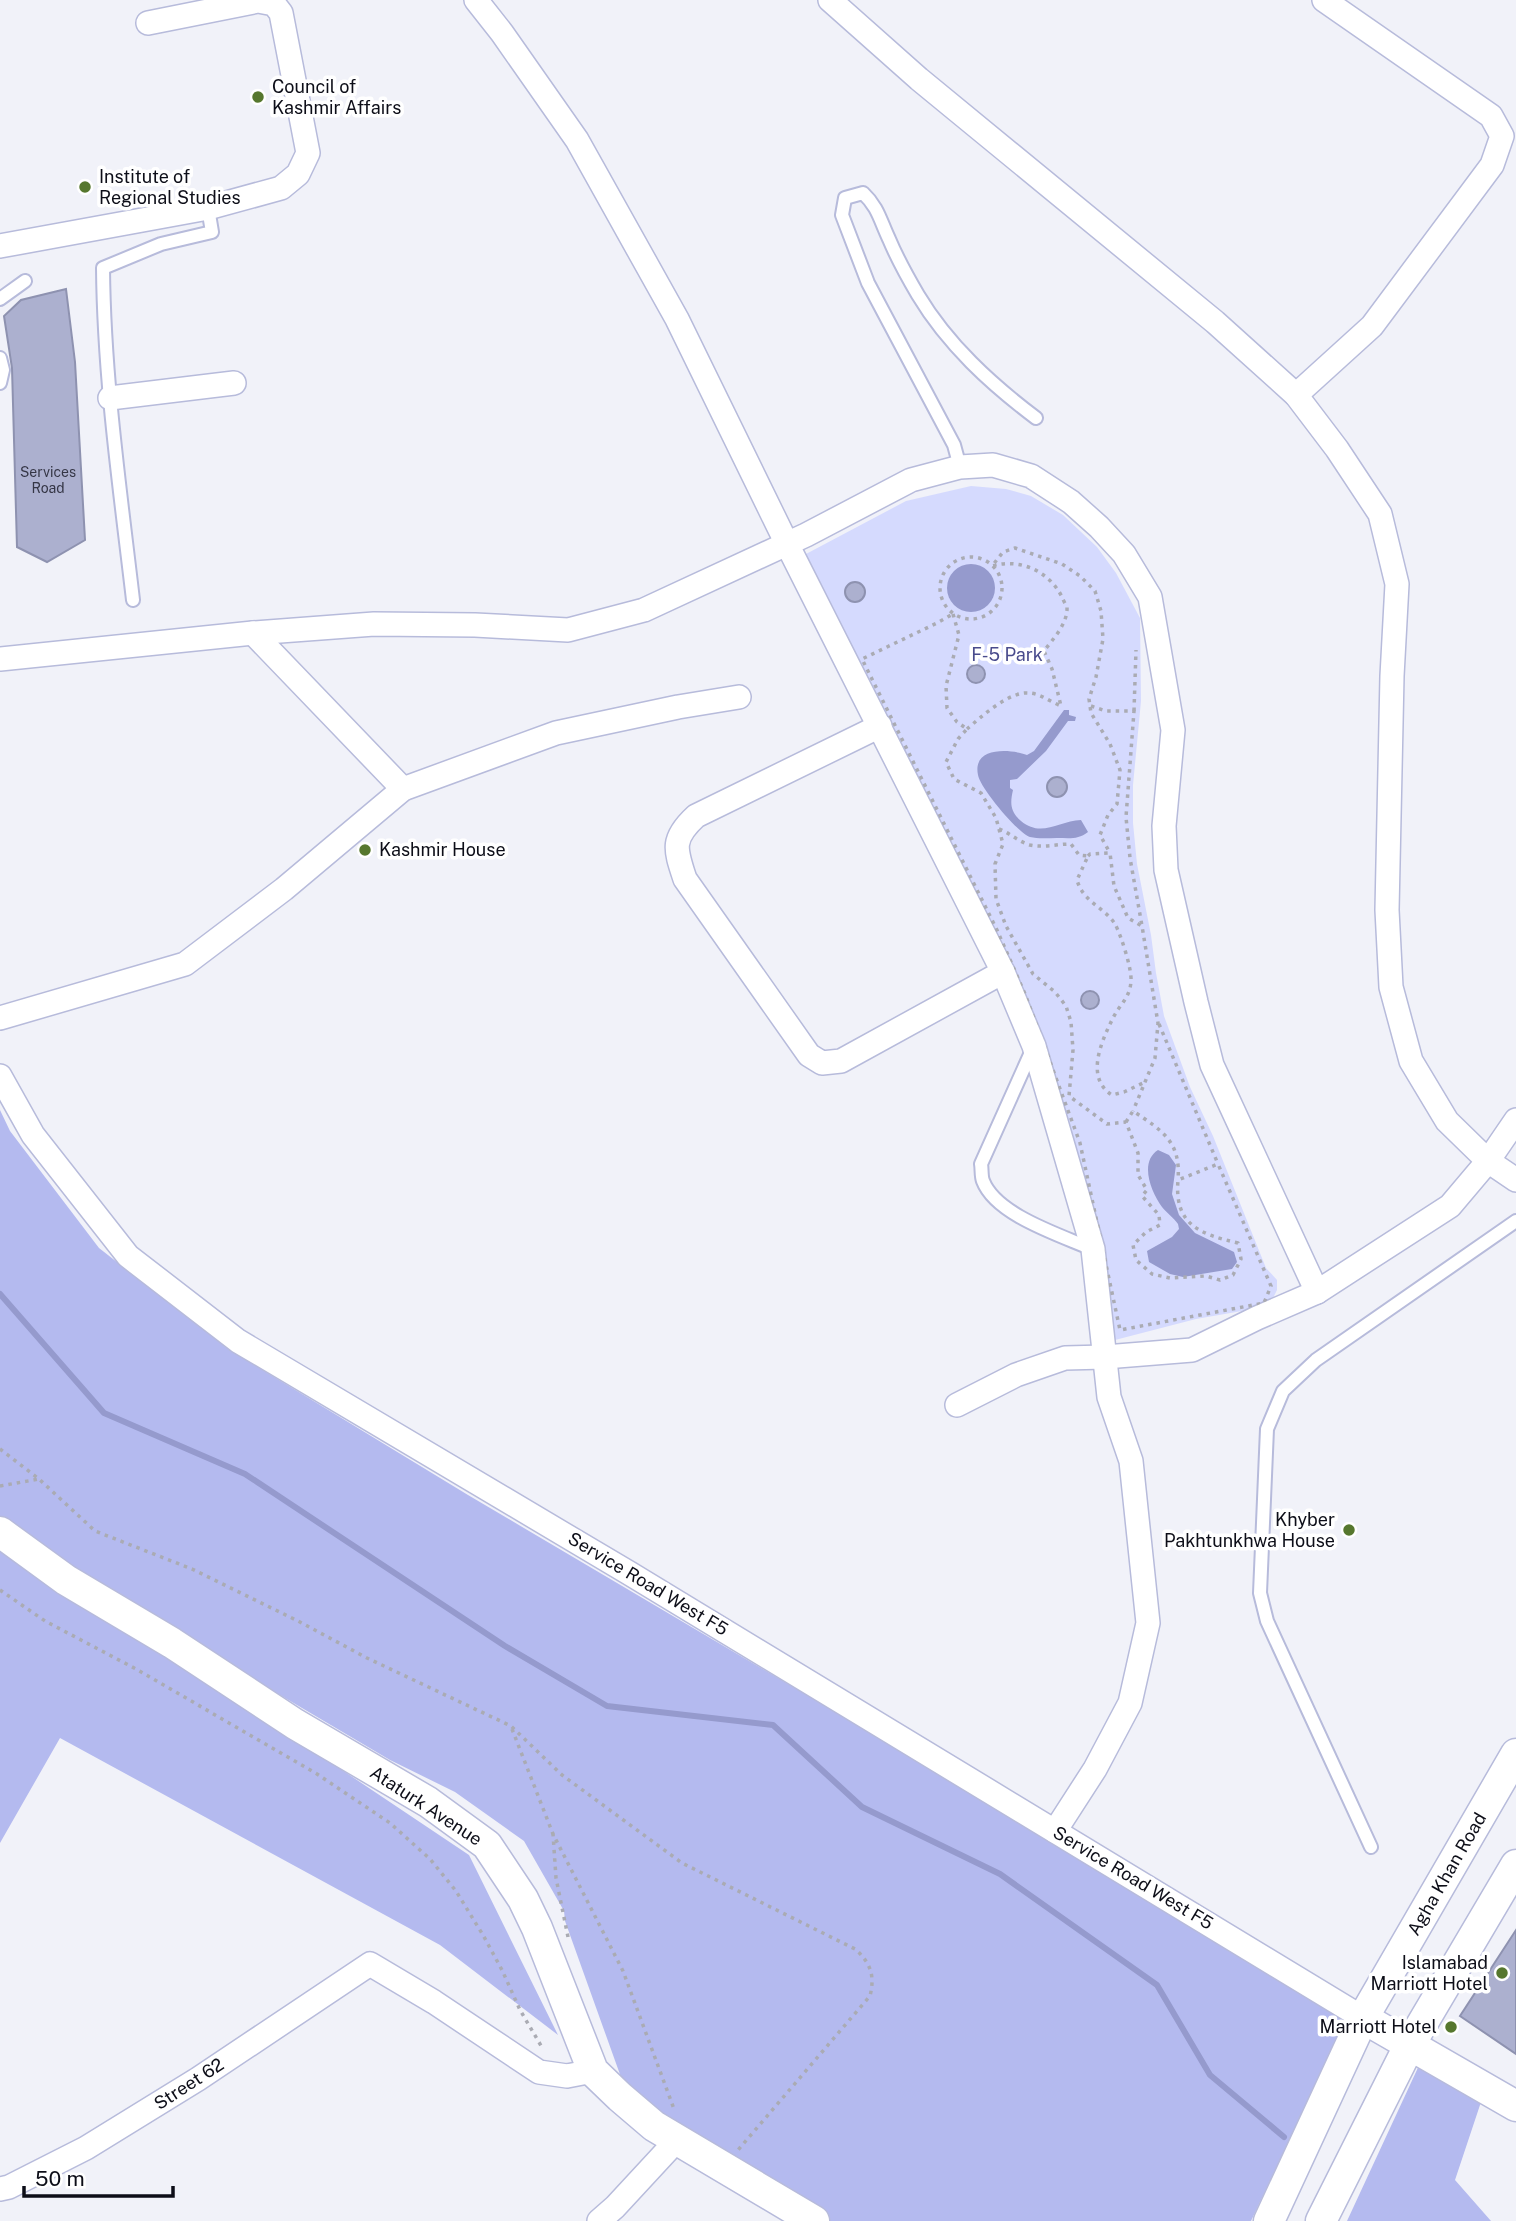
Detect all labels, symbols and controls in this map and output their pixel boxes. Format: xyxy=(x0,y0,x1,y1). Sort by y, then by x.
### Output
place label: Council of Kashmir Affairs xyxy=(272,76,401,118)
marker: Council of Kashmir Affairs xyxy=(250,89,266,105)
place label: Institute of Regional Studies xyxy=(99,166,241,208)
marker: Institute of Regional Studies xyxy=(77,179,93,195)
house number: Services Road xyxy=(20,464,76,496)
park label: F-5 Park xyxy=(971,644,1043,665)
place label: Kashmir House xyxy=(379,839,506,860)
marker: Kashmir House xyxy=(357,842,373,858)
place label: Khyber Pakhtunkhwa House xyxy=(1164,1509,1335,1551)
marker: Khyber Pakhtunkhwa House xyxy=(1341,1522,1357,1538)
street label: Service Road West F5 xyxy=(564,1527,732,1640)
street label: Ataturk Avenue xyxy=(366,1762,486,1850)
street label: Agha Khan Road xyxy=(1403,1809,1490,1939)
street label: Service Road West F5 xyxy=(1049,1821,1217,1934)
place label: Islamabad Marriott Hotel xyxy=(1371,1952,1488,1994)
marker: Islamabad Marriott Hotel xyxy=(1494,1965,1510,1981)
place label: Marriott Hotel xyxy=(1320,2016,1437,2037)
marker: Marriott Hotel xyxy=(1443,2019,1459,2035)
street label: Street 62 xyxy=(150,2053,228,2114)
scale bar xyxy=(24,2154,173,2198)
text: 50 m xyxy=(35,2166,85,2191)

